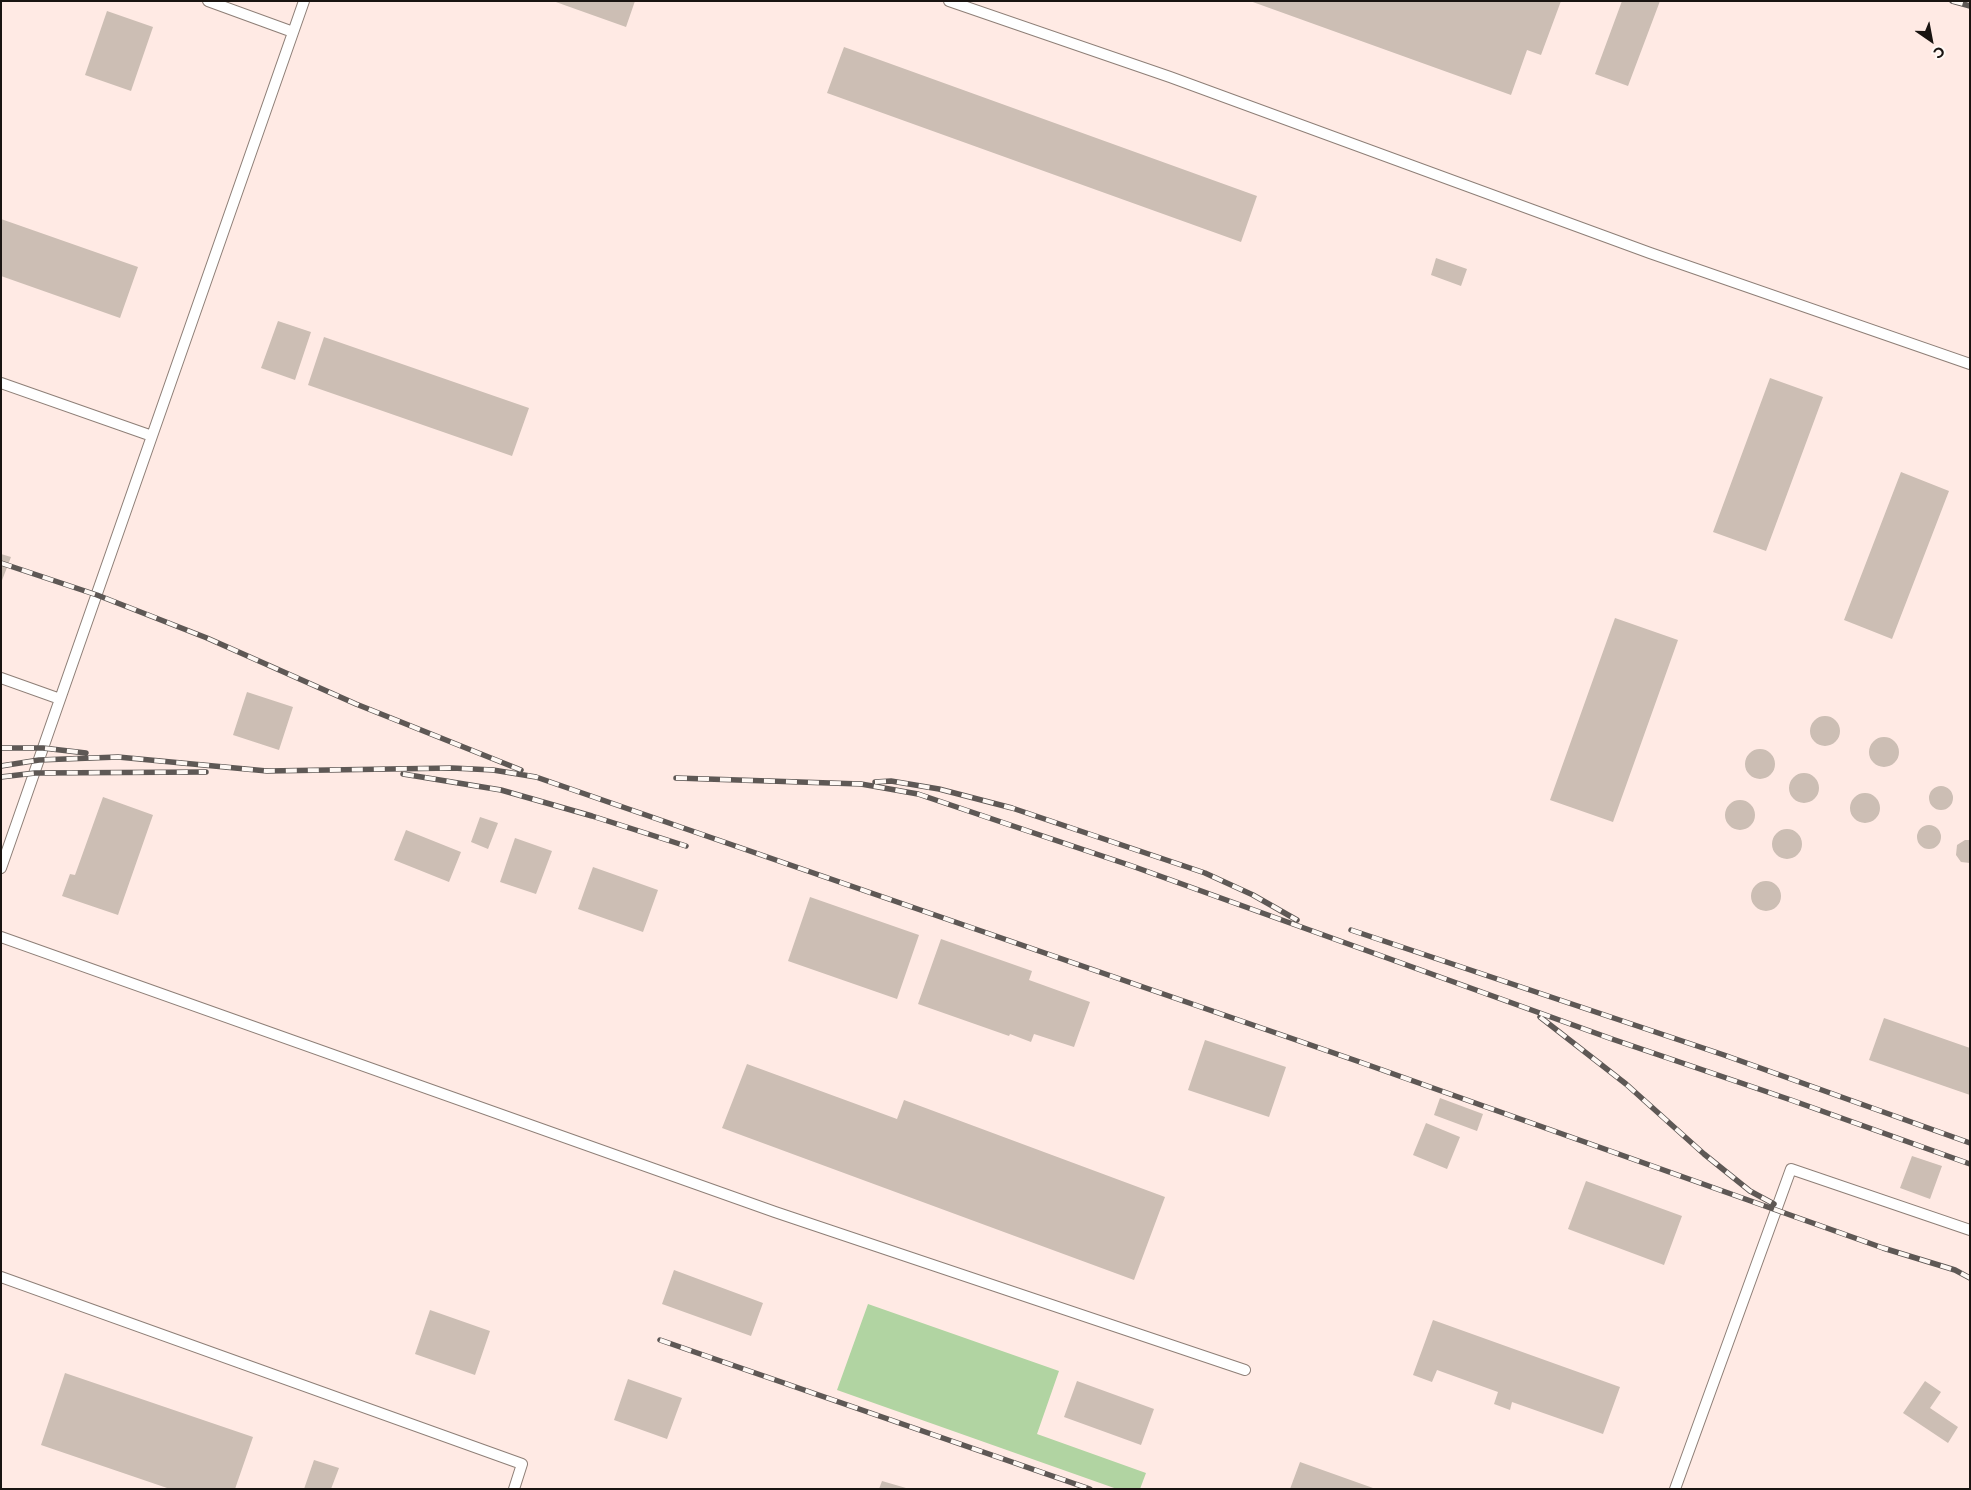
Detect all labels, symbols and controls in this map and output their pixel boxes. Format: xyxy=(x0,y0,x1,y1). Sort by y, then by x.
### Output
north arrow xyxy=(1906,15,1956,65)
text: С xyxy=(1930,42,1948,63)

